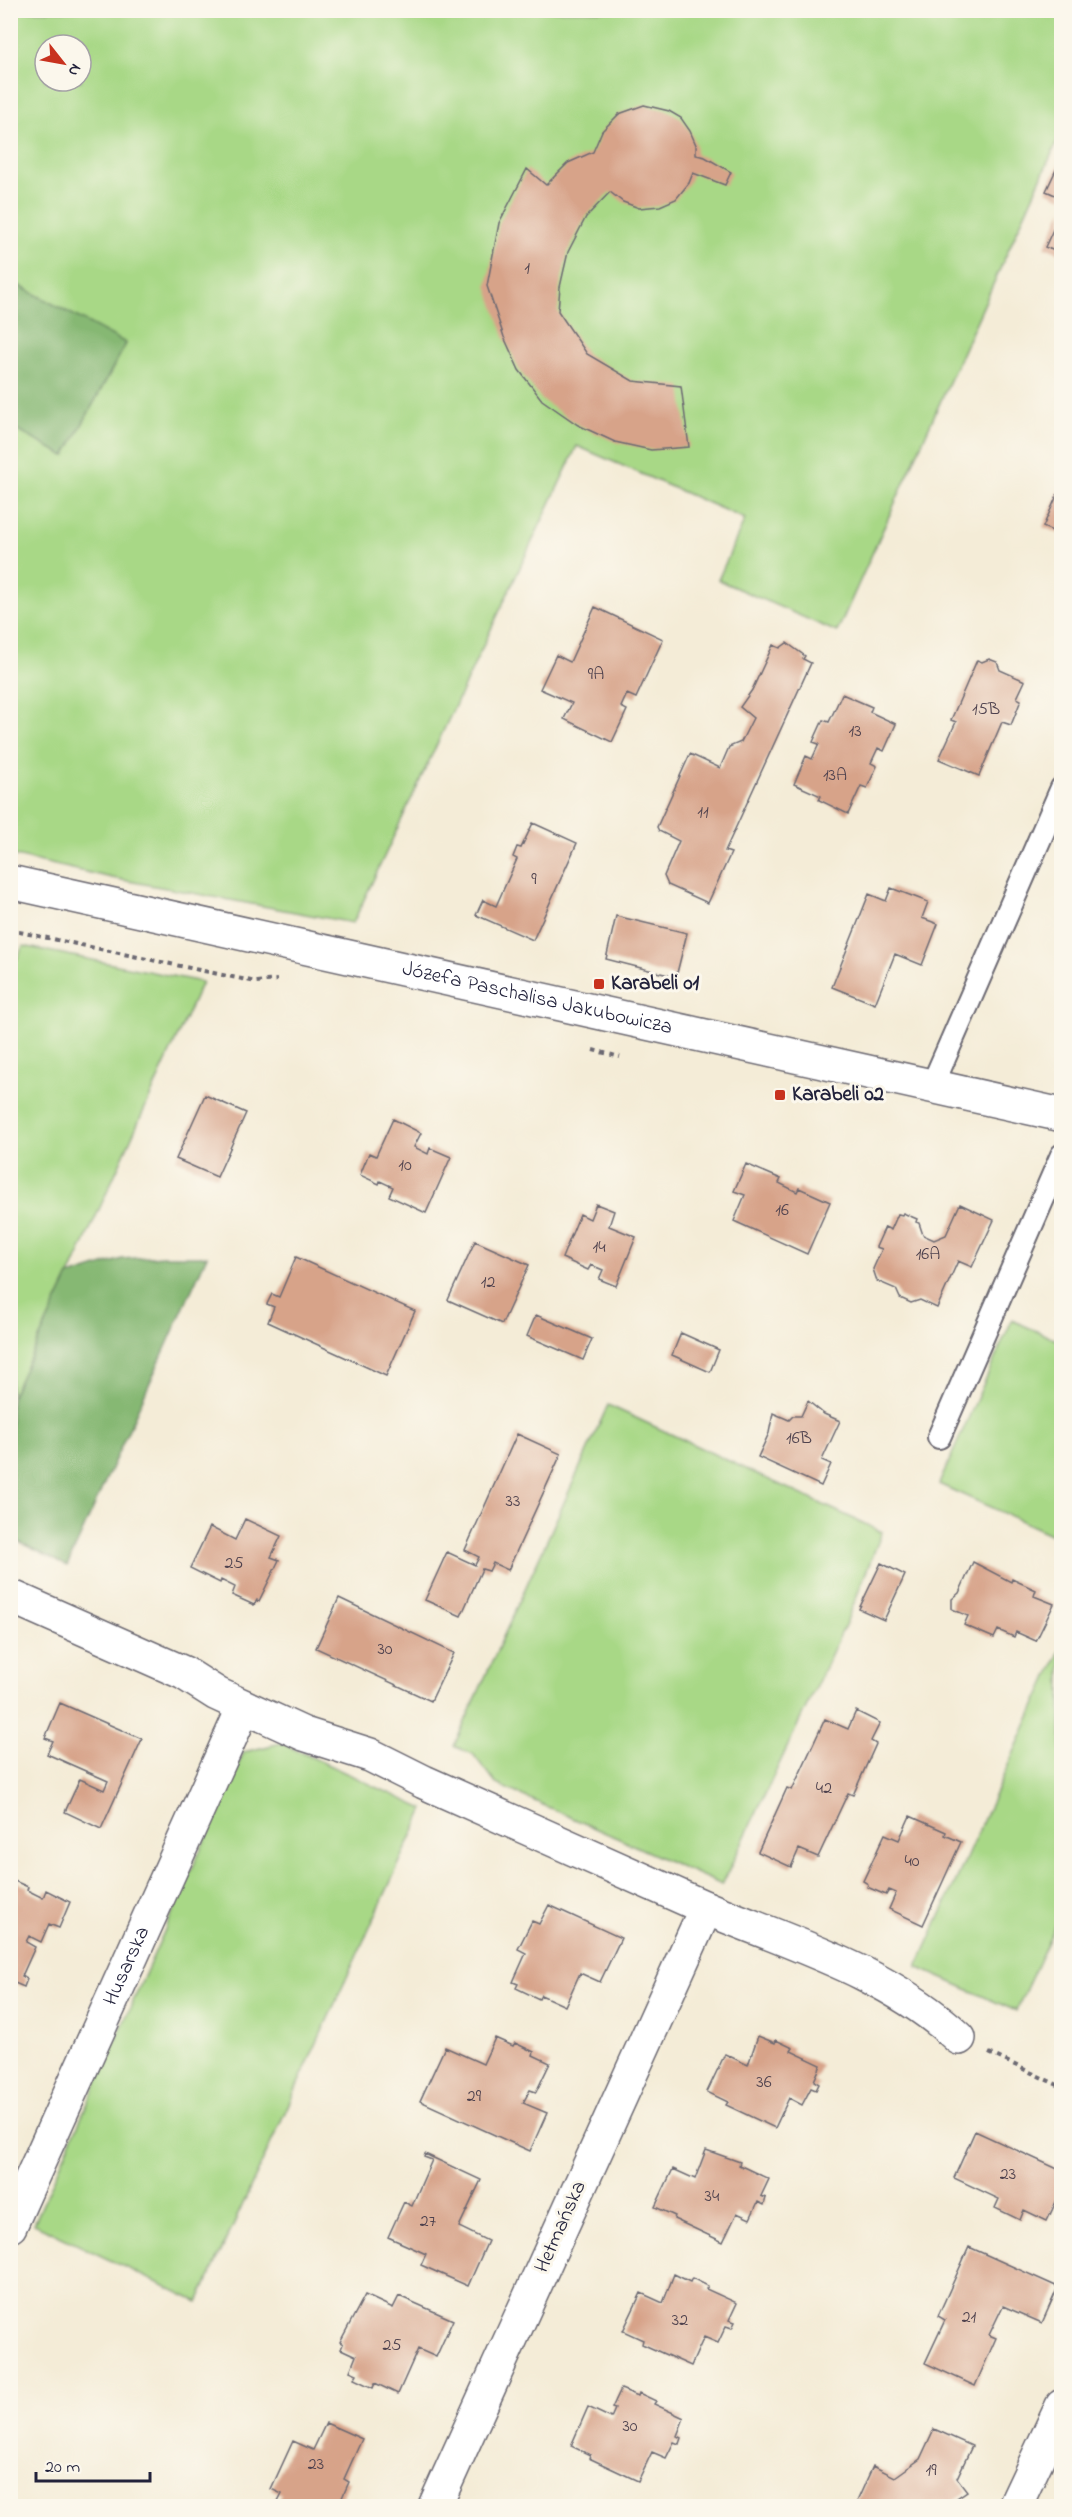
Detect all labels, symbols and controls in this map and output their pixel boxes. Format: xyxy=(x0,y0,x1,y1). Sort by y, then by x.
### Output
north arrow xyxy=(33,33,93,93)
text: N xyxy=(61,59,87,81)
house number: 1 xyxy=(524,256,530,282)
house number: 9A xyxy=(588,662,604,688)
house number: 15B xyxy=(972,697,1000,723)
house number: 13 xyxy=(848,719,862,745)
house number: 13A xyxy=(823,763,847,789)
house number: 11 xyxy=(697,800,709,826)
house number: 9 xyxy=(531,867,537,893)
street label: Józefa Paschalisa Jakubowicza xyxy=(399,954,675,1043)
place label: Karabeli 01 xyxy=(611,969,700,999)
marker: Karabeli 01 xyxy=(592,977,606,991)
place label: Karabeli 02 xyxy=(792,1080,885,1110)
marker: Karabeli 02 xyxy=(773,1088,787,1102)
house number: 10 xyxy=(398,1153,412,1179)
house number: 16 xyxy=(775,1198,789,1224)
house number: 14 xyxy=(592,1235,606,1261)
house number: 16A xyxy=(916,1242,940,1268)
house number: 12 xyxy=(481,1270,495,1296)
house number: 16B xyxy=(786,1426,812,1452)
house number: 33 xyxy=(506,1489,520,1515)
house number: 25 xyxy=(224,1551,244,1577)
house number: 30 xyxy=(377,1637,393,1663)
house number: 42 xyxy=(816,1776,832,1802)
house number: 40 xyxy=(904,1849,920,1875)
street label: Husarska xyxy=(96,1922,158,2011)
house number: 36 xyxy=(756,2070,772,2096)
house number: 29 xyxy=(467,2084,482,2110)
house number: 23 xyxy=(1000,2162,1016,2188)
street label: Hetmańska xyxy=(527,2176,595,2278)
house number: 34 xyxy=(705,2184,720,2210)
house number: 27 xyxy=(420,2209,437,2235)
house number: 21 xyxy=(962,2305,977,2331)
house number: 32 xyxy=(672,2308,688,2334)
house number: 25 xyxy=(382,2333,402,2359)
house number: 30 xyxy=(622,2414,638,2440)
scale bar xyxy=(36,2445,150,2483)
house number: 23 xyxy=(308,2452,324,2478)
text: 20 m xyxy=(45,2455,80,2481)
house number: 19 xyxy=(925,2458,937,2484)

